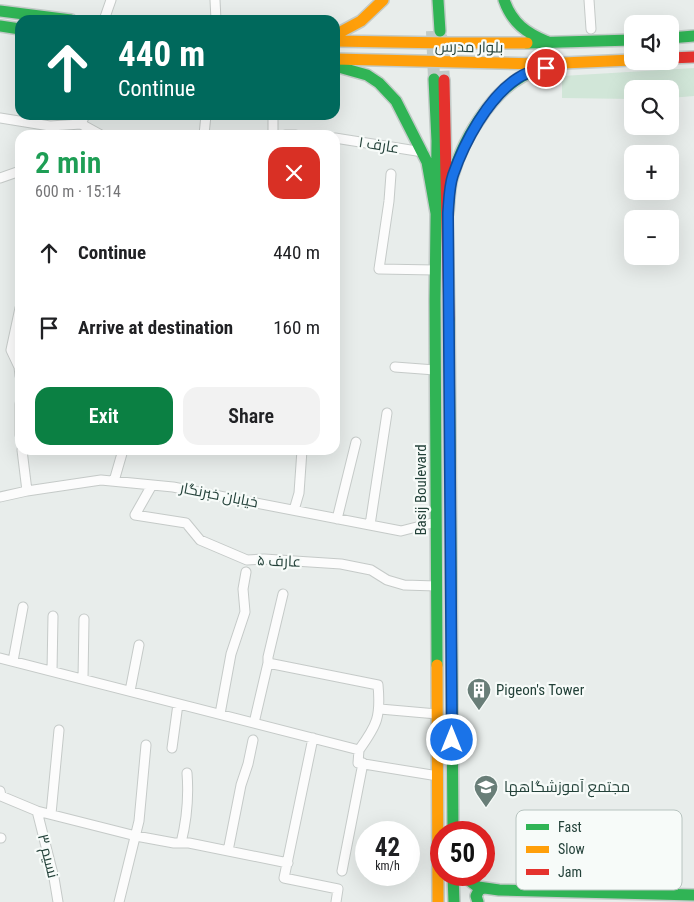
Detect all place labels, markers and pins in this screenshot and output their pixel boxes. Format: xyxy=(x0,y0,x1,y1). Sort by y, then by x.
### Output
pin xyxy=(525,47,567,89)
building icon: Pigeon's Tower xyxy=(466,677,492,711)
place label: Pigeon's Tower xyxy=(496,681,585,699)
school or university icon: مجتمع آموزشگاهها xyxy=(473,774,499,808)
place label: مجتمع آموزشگاهها xyxy=(504,778,630,798)

